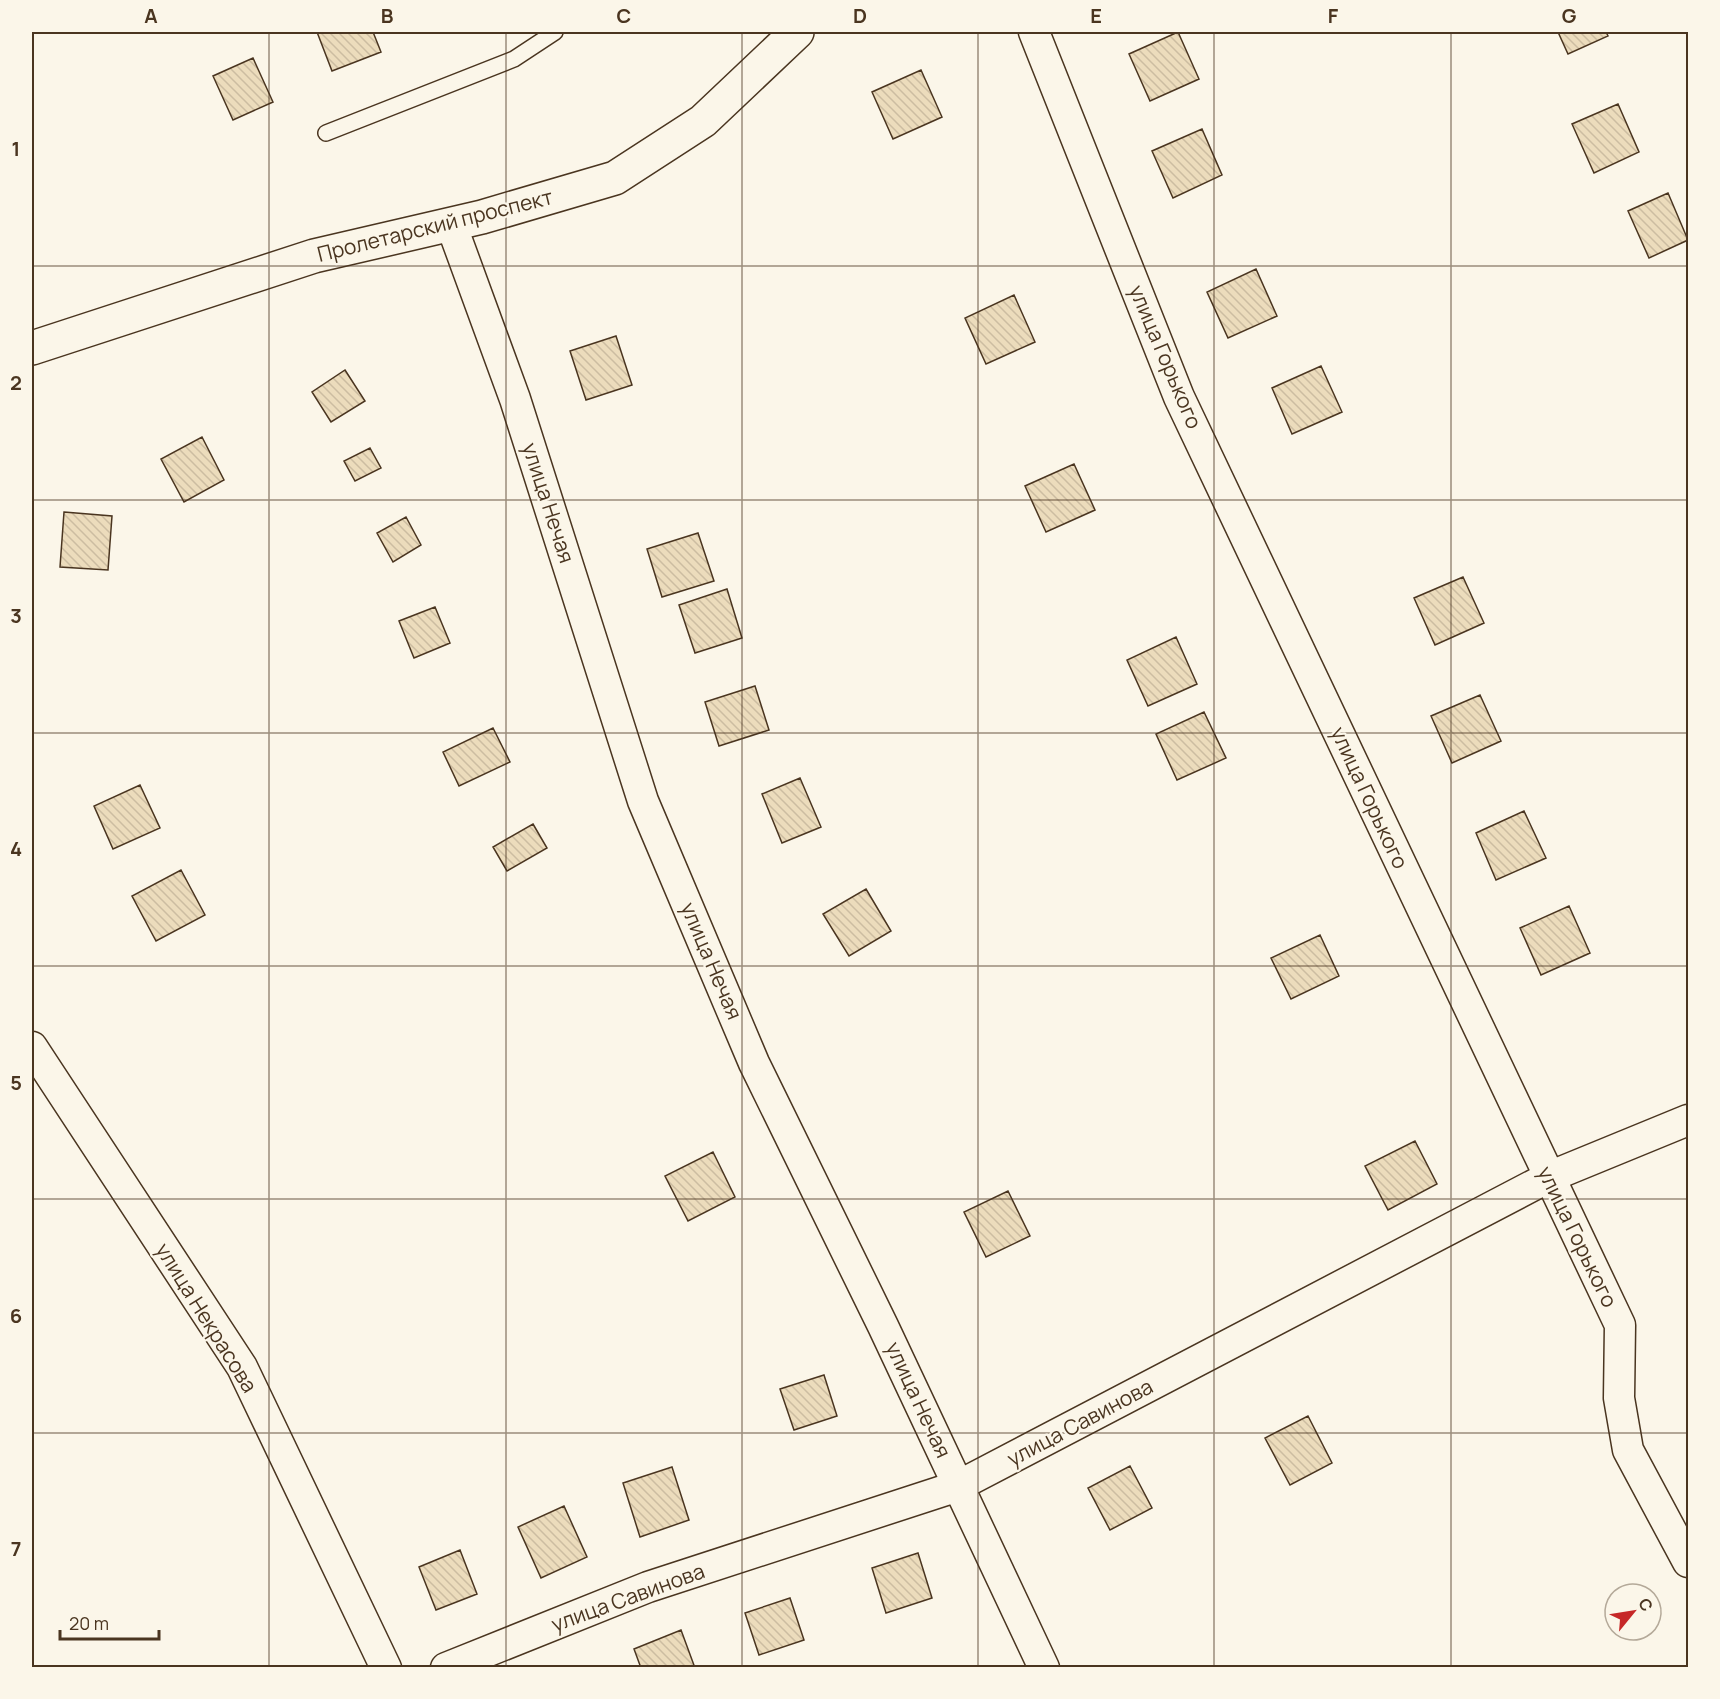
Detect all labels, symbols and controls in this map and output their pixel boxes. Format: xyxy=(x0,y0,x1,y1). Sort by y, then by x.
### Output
text: A xyxy=(144,2,158,29)
text: B xyxy=(381,2,394,29)
text: C xyxy=(617,2,631,29)
text: D xyxy=(853,2,867,29)
text: E xyxy=(1090,2,1102,29)
text: F xyxy=(1328,2,1339,29)
text: G xyxy=(1562,2,1577,29)
text: 1 xyxy=(12,135,20,162)
street label: Пролетарский проспект xyxy=(314,182,556,268)
street label: улица Горького xyxy=(1123,280,1209,433)
text: 2 xyxy=(10,369,22,396)
street label: улица Нечая xyxy=(516,439,582,566)
text: 3 xyxy=(10,602,22,629)
street label: улица Горького xyxy=(1325,722,1415,873)
text: 4 xyxy=(10,835,22,862)
street label: улица Нечая xyxy=(675,898,749,1024)
text: 5 xyxy=(10,1069,22,1096)
street label: улица Горького xyxy=(1532,1161,1624,1312)
street label: улица Некрасова xyxy=(150,1237,264,1398)
text: 6 xyxy=(10,1302,22,1329)
street label: улица Нечая xyxy=(880,1337,958,1462)
street label: улица Савинова xyxy=(1002,1372,1157,1472)
text: 7 xyxy=(11,1535,21,1562)
street label: улица Савинова xyxy=(547,1556,708,1638)
north arrow xyxy=(1603,1582,1663,1642)
text: С xyxy=(1634,1594,1659,1615)
scale bar xyxy=(60,1603,159,1641)
text: 20 m xyxy=(69,1611,109,1635)

